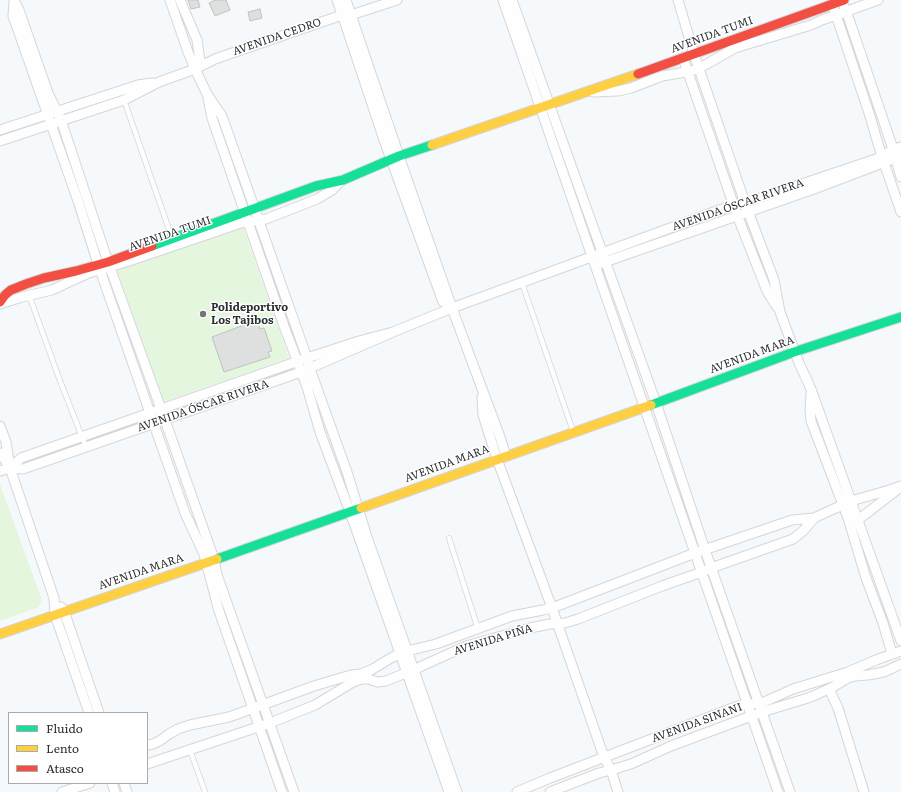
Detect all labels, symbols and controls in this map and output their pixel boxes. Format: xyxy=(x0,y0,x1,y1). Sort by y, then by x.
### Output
street label: AVENIDA TUMI xyxy=(669,14,755,56)
street label: AVENIDA CEDRO xyxy=(231,16,323,58)
street label: AVENIDA ÓSCAR RIVERA xyxy=(671,176,805,234)
street label: AVENIDA TUMI xyxy=(127,214,213,254)
place label: Polideportivo Los Tajibos xyxy=(211,301,288,327)
marker: Polideportivo Los Tajibos xyxy=(198,309,208,319)
street label: AVENIDA MARA xyxy=(708,334,796,376)
street label: AVENIDA ÓSCAR RIVERA xyxy=(136,377,270,435)
street label: AVENIDA MARA xyxy=(403,443,491,485)
street label: AVENIDA MARA xyxy=(97,551,185,593)
street label: AVENIDA PIÑA xyxy=(452,622,534,658)
street label: AVENIDA SINANI xyxy=(650,700,744,746)
legend xyxy=(8,712,148,784)
text: Fluido xyxy=(46,719,83,737)
text: Lento xyxy=(46,739,79,757)
text: Atasco xyxy=(46,759,84,777)

